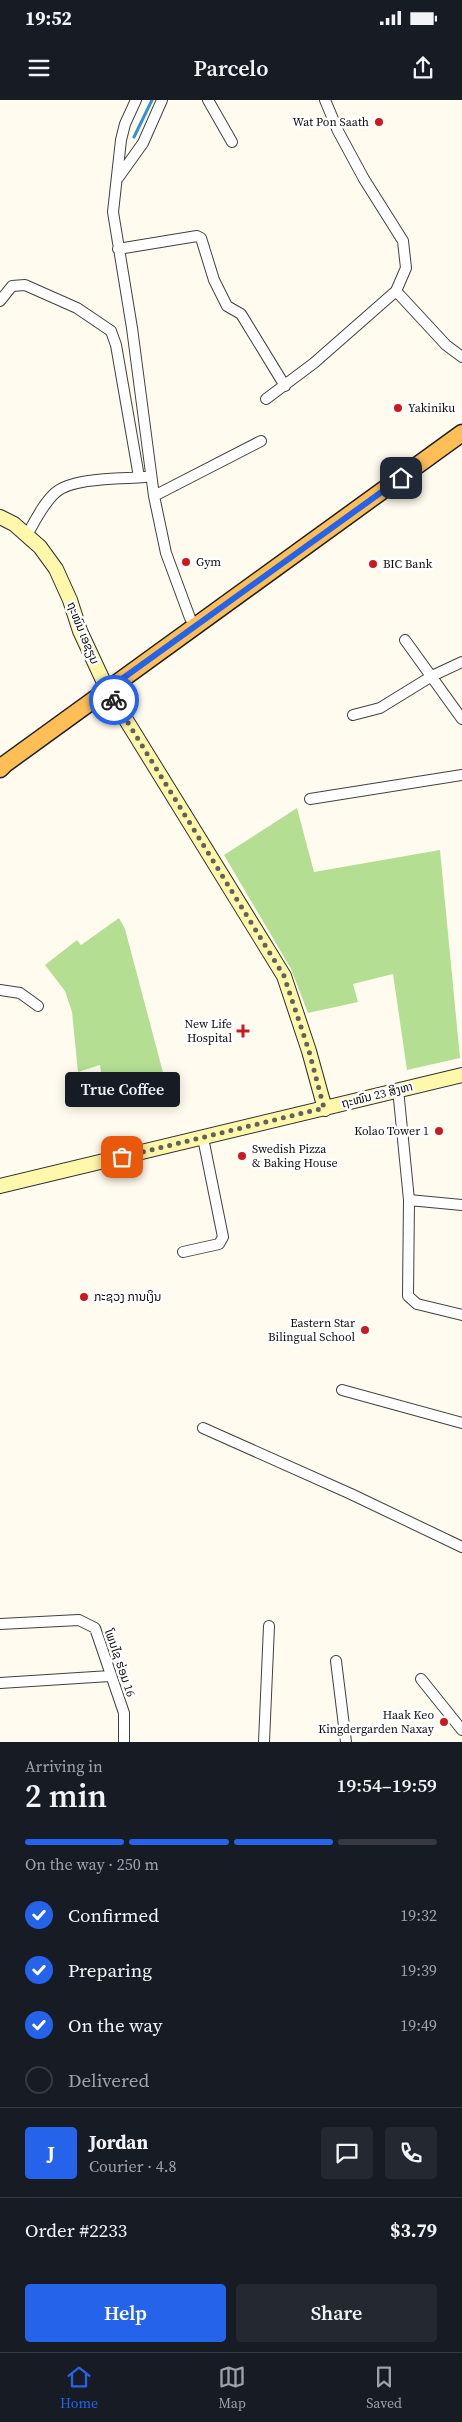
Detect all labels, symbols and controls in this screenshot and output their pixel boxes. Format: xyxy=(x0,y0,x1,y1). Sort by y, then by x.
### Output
text: 19:52 xyxy=(25,5,72,31)
text: Parcelo xyxy=(194,53,268,83)
icon: menu xyxy=(25,54,53,82)
icon: share xyxy=(409,54,437,82)
place label: Wat Pon Saath xyxy=(293,114,369,130)
marker: Wat Pon Saath xyxy=(373,116,385,128)
place label: Yakiniku xyxy=(408,400,455,416)
marker: Yakiniku xyxy=(392,402,404,414)
pin xyxy=(380,457,422,499)
icon: home xyxy=(387,464,415,492)
place label: Gym xyxy=(196,554,221,570)
marker: Gym xyxy=(180,556,192,568)
place label: BIC Bank xyxy=(383,556,433,572)
marker: BIC Bank xyxy=(367,558,379,570)
street label: ຖະໜົນ ເອຊຽນ xyxy=(63,599,103,667)
courier xyxy=(89,675,139,725)
icon: bike xyxy=(100,686,128,714)
place label: New Life Hospital xyxy=(184,1016,232,1046)
marker: New Life Hospital xyxy=(236,1024,250,1038)
callout: True Coffee xyxy=(64,1072,180,1107)
text: True Coffee xyxy=(81,1078,164,1100)
street label: ຖະໜົນ 23 ສິງຫາ xyxy=(340,1078,414,1112)
place label: Kolao Tower 1 xyxy=(354,1123,429,1139)
marker: Kolao Tower 1 xyxy=(433,1125,445,1137)
pin xyxy=(101,1136,143,1178)
place label: Swedish Pizza & Baking House xyxy=(252,1141,338,1171)
icon: bag xyxy=(108,1143,136,1171)
marker: Swedish Pizza & Baking House xyxy=(236,1150,248,1162)
place label: ກະຊວງ ການເງິນ xyxy=(94,1289,161,1305)
marker: ກະຊວງ ການເງິນ xyxy=(78,1291,90,1303)
place label: Eastern Star Bilingual School xyxy=(268,1315,355,1345)
marker: Eastern Star Bilingual School xyxy=(359,1324,371,1336)
street label: ໂພນໄຊ ຮ່ອມ 16 xyxy=(101,1626,139,1699)
place label: Haak Keo Kingdergarden Naxay xyxy=(318,1707,435,1737)
marker: Haak Keo Kingdergarden Naxay xyxy=(438,1716,450,1728)
text: Arriving in xyxy=(25,1755,103,1777)
text: 19:54–19:59 xyxy=(337,1772,437,1798)
text: 2 min xyxy=(25,1774,107,1818)
text: On the way · 250 m xyxy=(25,1853,159,1875)
icon: check xyxy=(25,1901,53,1929)
text: Confirmed xyxy=(68,1902,159,1928)
text: 19:32 xyxy=(400,1904,437,1926)
icon: check xyxy=(25,1956,53,1984)
text: Preparing xyxy=(68,1957,152,1983)
text: 19:39 xyxy=(400,1959,437,1981)
icon: check xyxy=(25,2011,53,2039)
text: On the way xyxy=(68,2012,163,2038)
text: 19:49 xyxy=(400,2014,437,2036)
text: Delivered xyxy=(68,2067,149,2093)
button: chat xyxy=(321,2127,373,2179)
button: phone xyxy=(385,2127,437,2179)
text: Jordan xyxy=(89,2129,148,2155)
text: J xyxy=(47,2140,55,2166)
text: Courier · 4.8 xyxy=(89,2155,177,2177)
text: Order #2233 xyxy=(25,2217,127,2243)
text: $3.79 xyxy=(390,2217,437,2243)
button: Help xyxy=(25,2284,226,2342)
button: Share xyxy=(236,2284,437,2342)
tab: Home xyxy=(60,2363,98,2413)
tab: Map xyxy=(218,2363,246,2413)
tab: Saved xyxy=(366,2363,402,2413)

